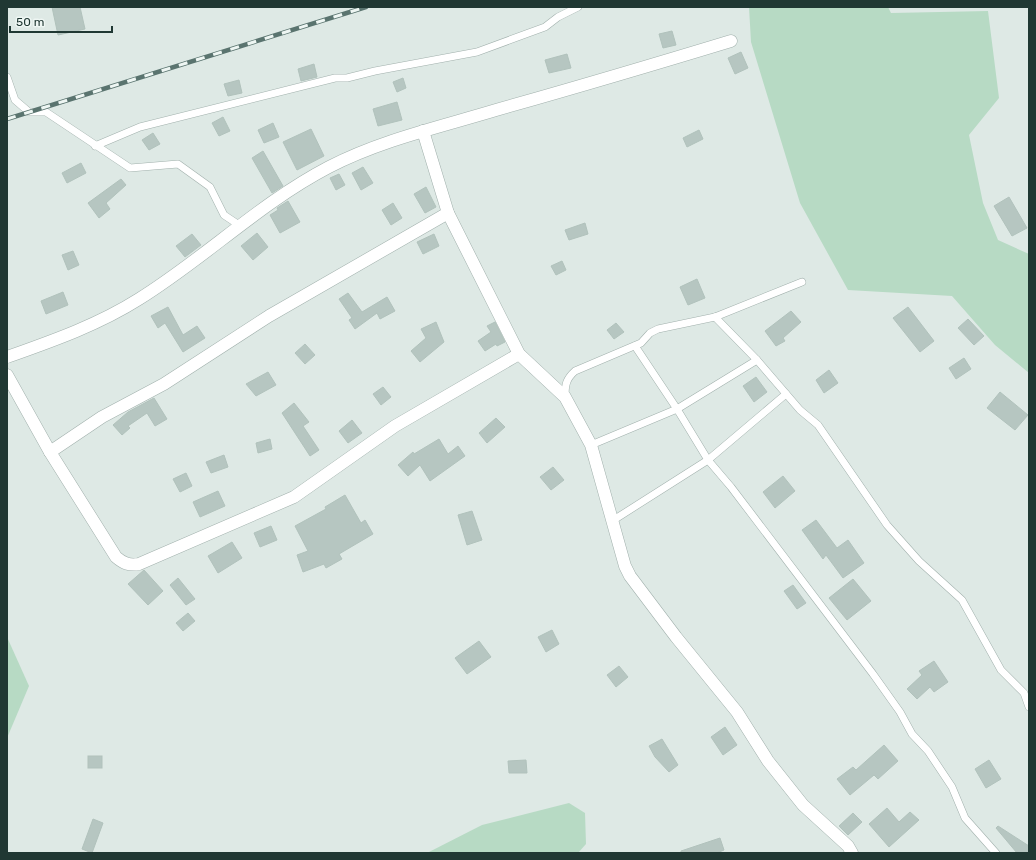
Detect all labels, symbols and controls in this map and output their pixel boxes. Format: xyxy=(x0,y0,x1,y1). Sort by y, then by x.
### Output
scale bar xyxy=(10,8,112,34)
text: 50 m xyxy=(16,15,44,29)

